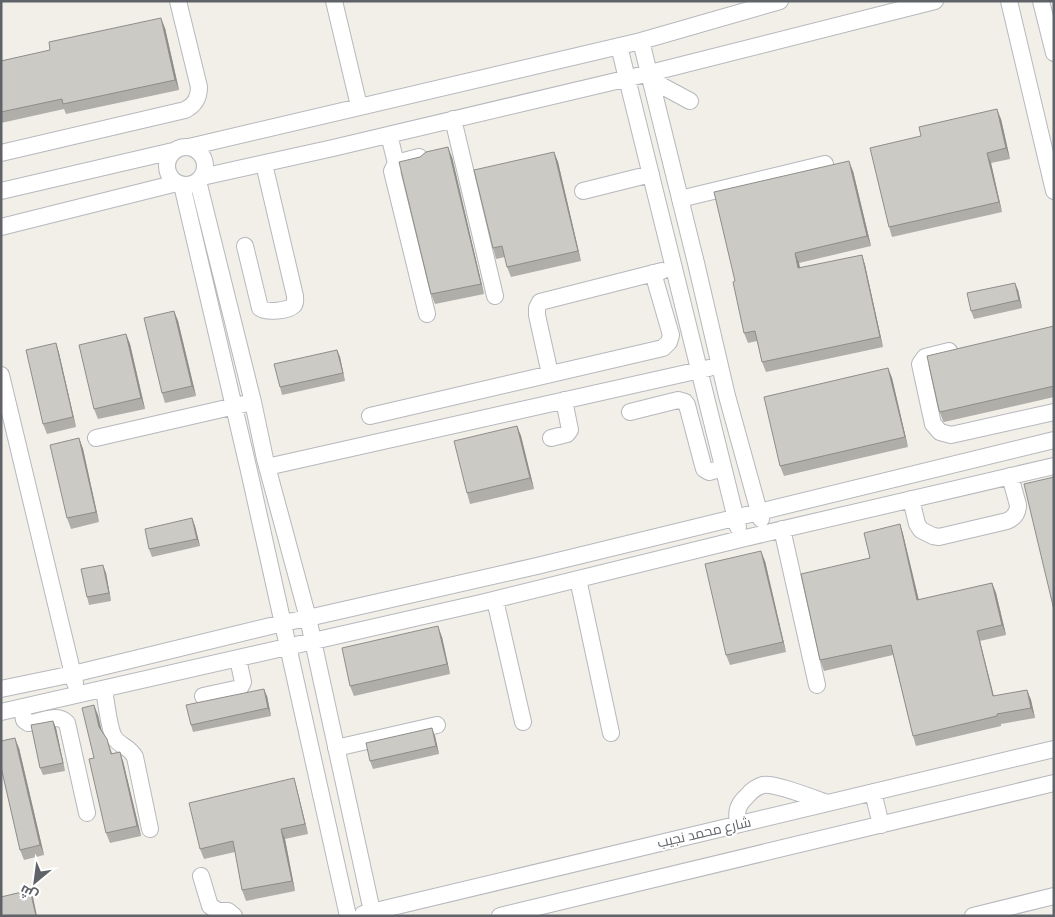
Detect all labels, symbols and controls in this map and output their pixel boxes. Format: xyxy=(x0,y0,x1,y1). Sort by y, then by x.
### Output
street label: شارع محمد نجيب xyxy=(655,812,753,852)
north arrow xyxy=(10,857,60,907)
text: ش xyxy=(16,881,41,906)

